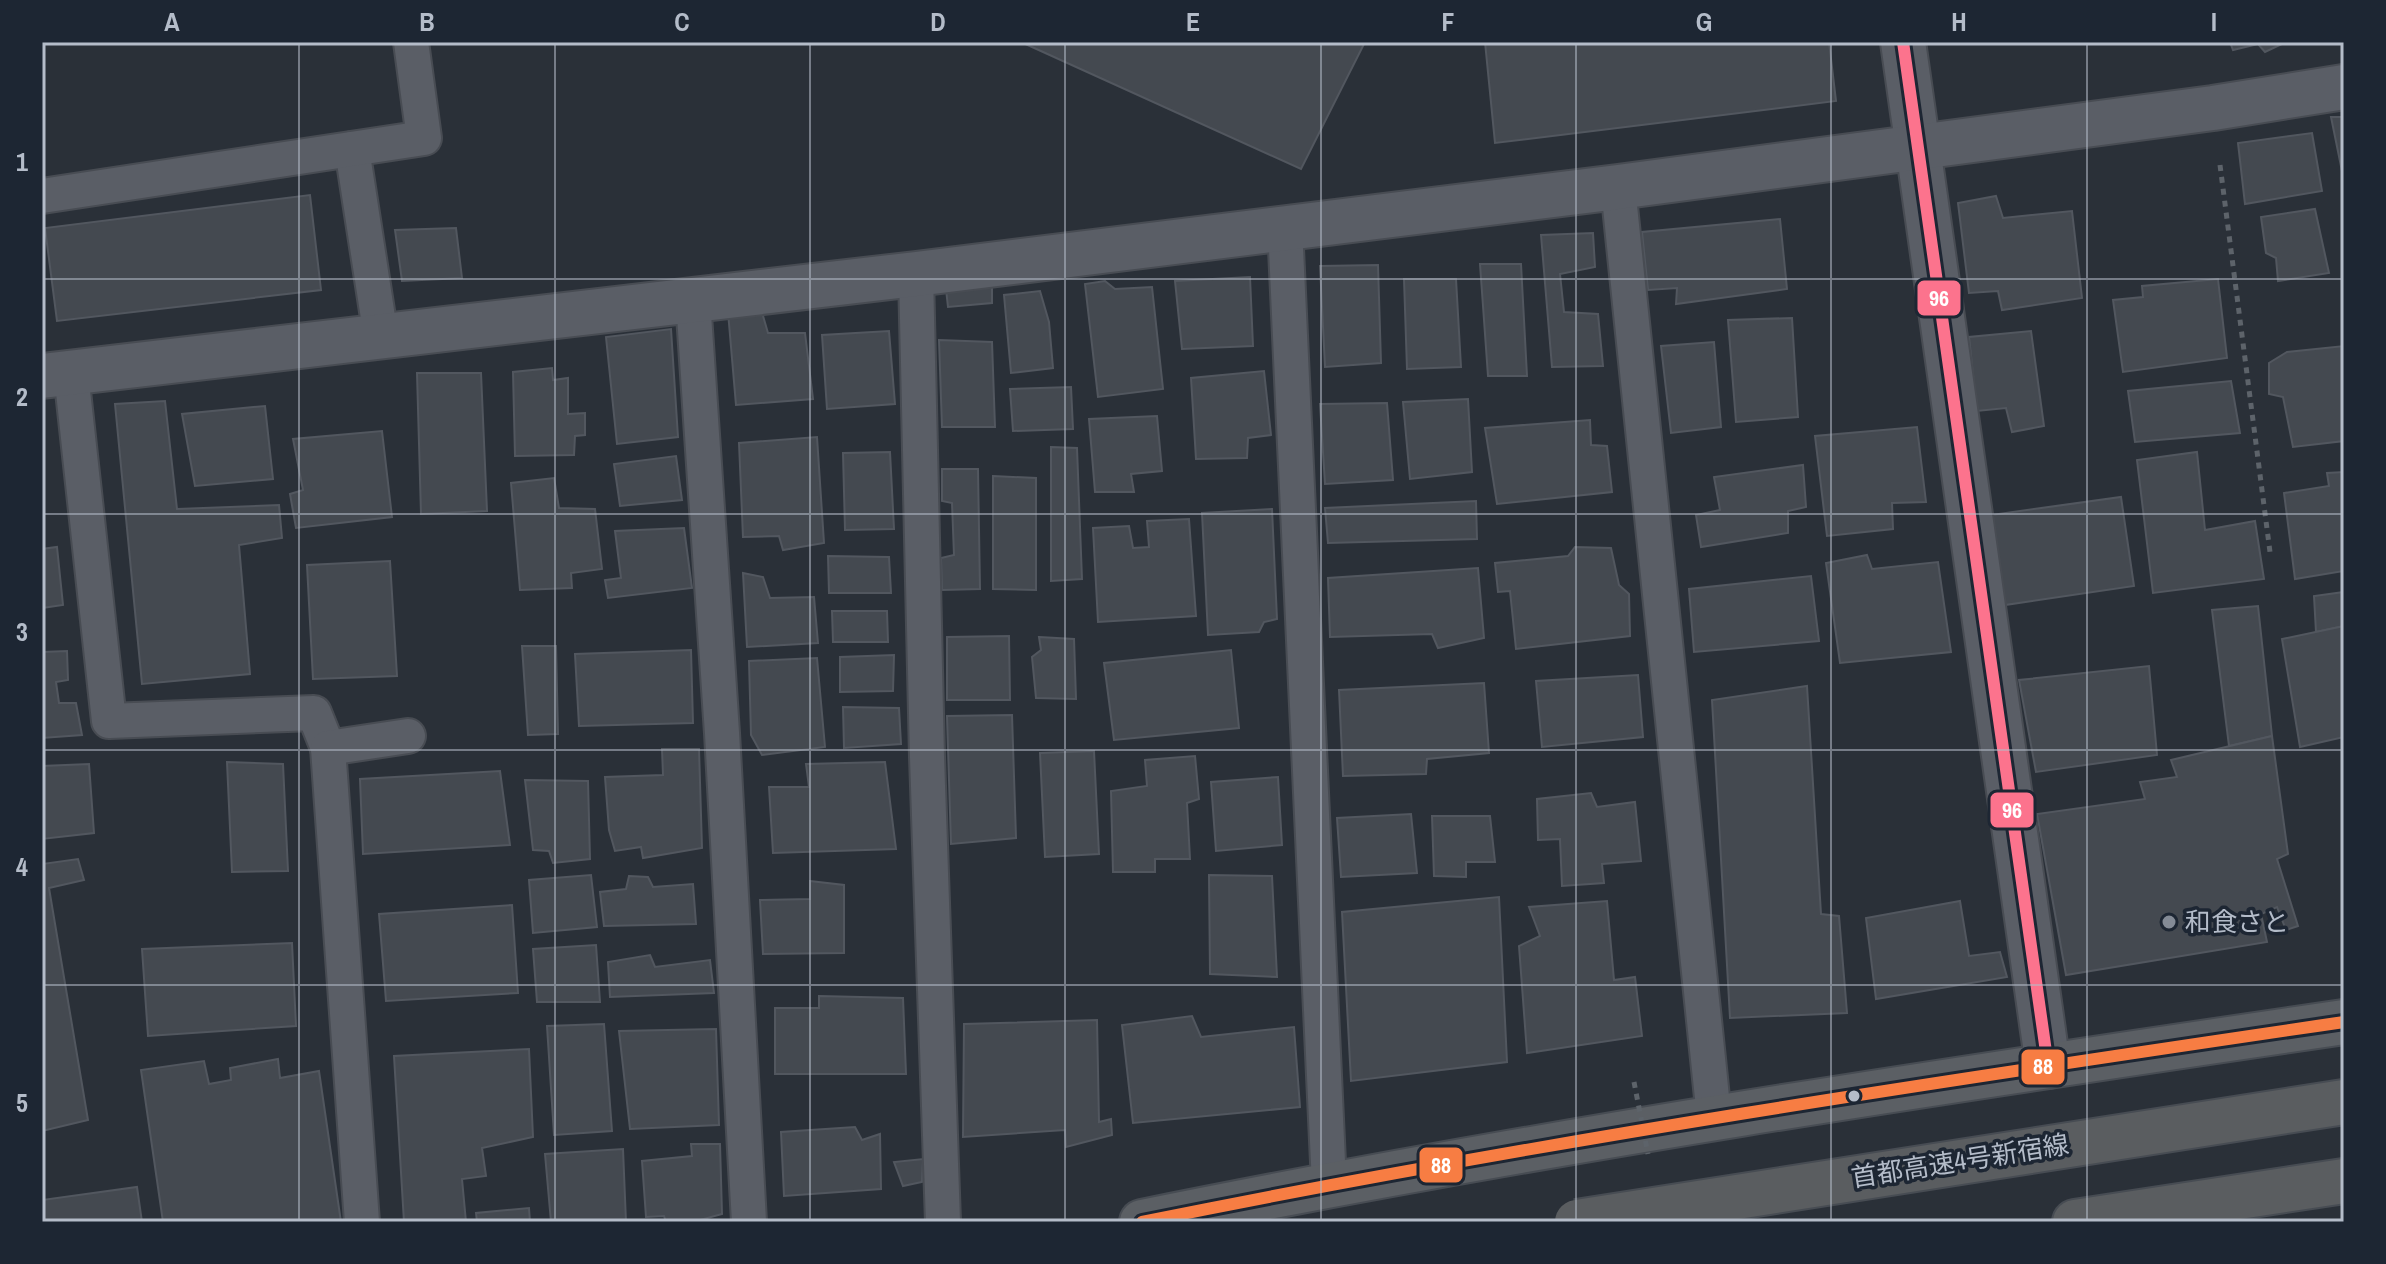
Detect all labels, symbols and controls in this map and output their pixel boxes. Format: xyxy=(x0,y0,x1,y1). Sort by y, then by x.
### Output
text: A xyxy=(164,4,180,39)
text: B xyxy=(419,4,435,39)
text: C xyxy=(674,4,690,39)
text: D xyxy=(930,4,946,39)
text: E xyxy=(1186,4,1200,39)
text: F xyxy=(1441,4,1455,39)
text: G xyxy=(1696,4,1712,39)
text: H xyxy=(1951,4,1967,39)
text: I xyxy=(2211,4,2217,39)
text: 1 xyxy=(16,144,28,179)
line badge: 96 xyxy=(1916,279,1962,317)
text: 96 xyxy=(1929,283,1949,313)
text: 2 xyxy=(16,379,28,414)
text: 3 xyxy=(16,614,28,649)
line badge: 96 xyxy=(1989,791,2035,829)
text: 96 xyxy=(2002,795,2022,825)
text: 4 xyxy=(16,849,28,884)
place label: 和食さと xyxy=(2185,904,2289,939)
marker: 和食さと xyxy=(2160,913,2178,931)
line badge: 88 xyxy=(2020,1048,2066,1086)
text: 88 xyxy=(2033,1051,2053,1081)
text: 5 xyxy=(16,1085,28,1120)
unlabelled marker xyxy=(1846,1088,1862,1104)
street label: 首都高速4号新宿線 xyxy=(1849,1126,2071,1195)
line badge: 88 xyxy=(1418,1146,1464,1184)
text: 88 xyxy=(1431,1150,1451,1180)

